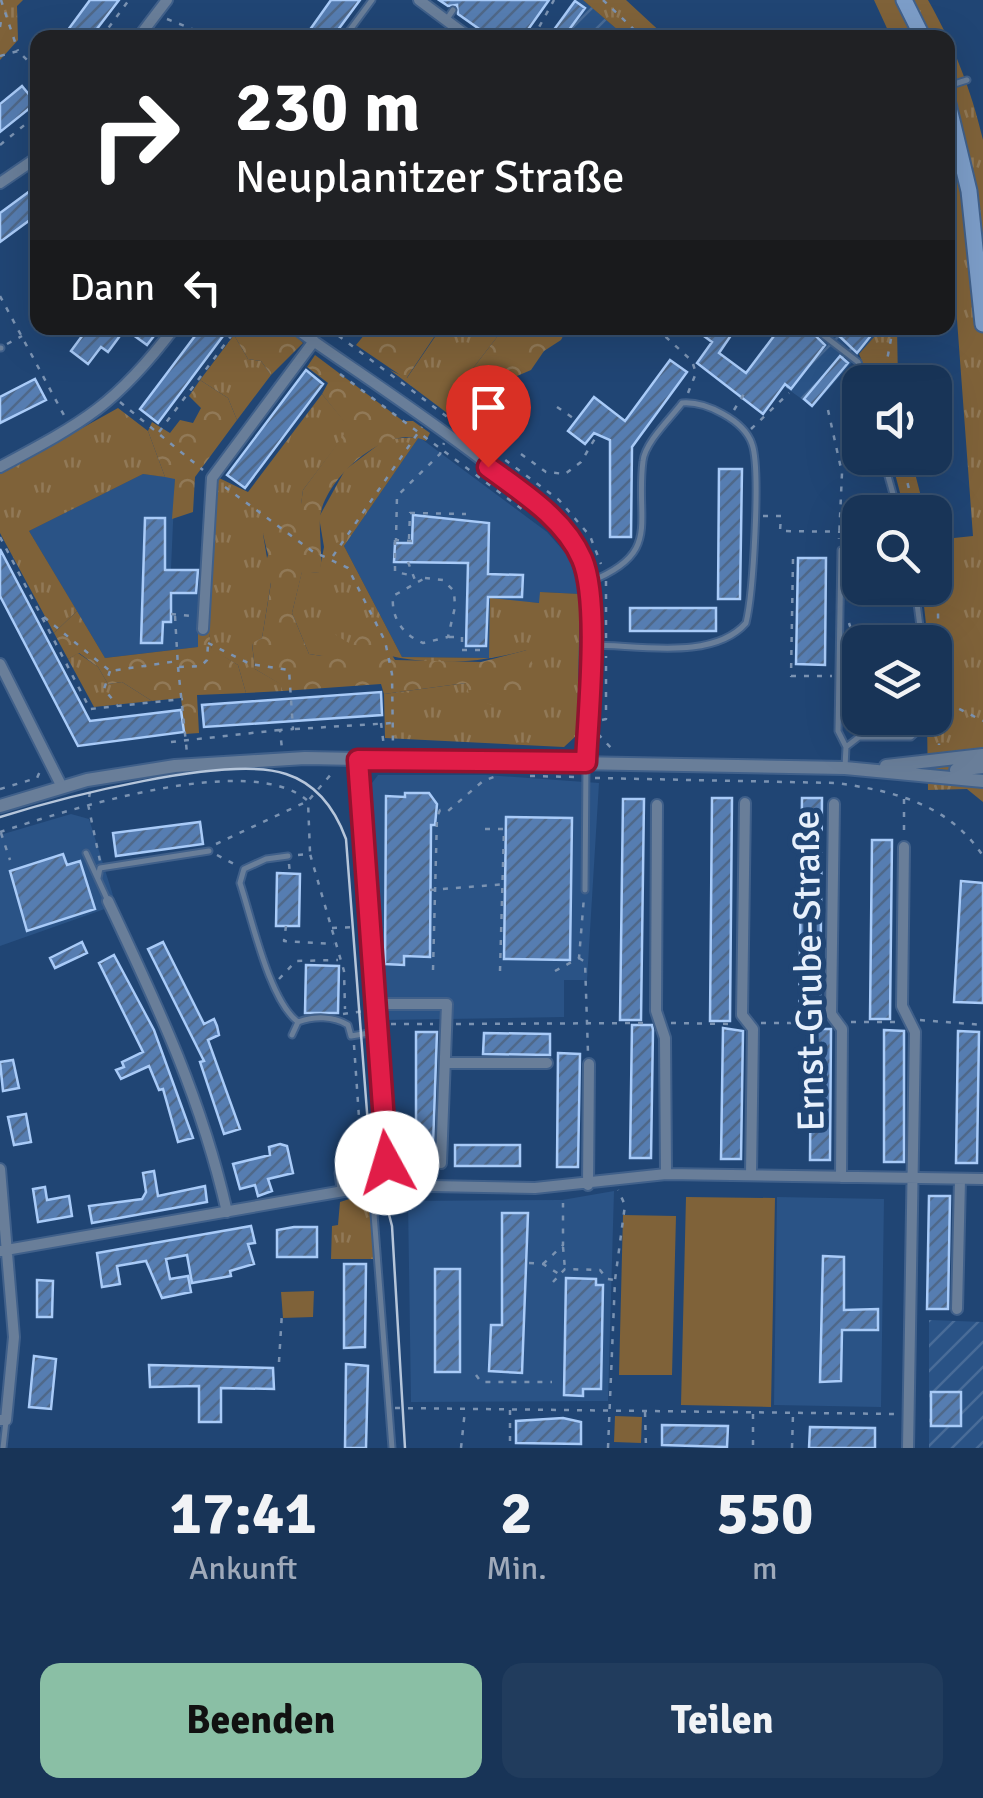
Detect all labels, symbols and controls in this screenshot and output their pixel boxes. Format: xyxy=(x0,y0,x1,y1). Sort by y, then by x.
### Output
text: 230 m xyxy=(235,64,420,150)
icon: right xyxy=(70,70,200,200)
text: Neuplanitzer Straße xyxy=(235,150,625,205)
icon: left xyxy=(175,260,230,315)
text: Dann xyxy=(70,264,155,311)
pin xyxy=(446,365,531,468)
map controls xyxy=(842,365,952,735)
button: sound xyxy=(842,365,952,475)
icon: arrive xyxy=(461,380,516,435)
button: search xyxy=(842,495,952,605)
button: layers xyxy=(842,625,952,735)
street label: Ernst-Grube-Straße xyxy=(782,810,835,1132)
position arrow xyxy=(335,1111,439,1215)
text: 17:41 xyxy=(170,1477,317,1551)
text: 2 xyxy=(500,1477,533,1551)
text: 550 xyxy=(716,1477,813,1551)
text: Ankunft xyxy=(189,1549,297,1588)
text: Min. xyxy=(486,1549,547,1588)
text: m xyxy=(752,1549,778,1588)
button: Beenden xyxy=(40,1663,482,1778)
button: Teilen xyxy=(502,1663,943,1778)

